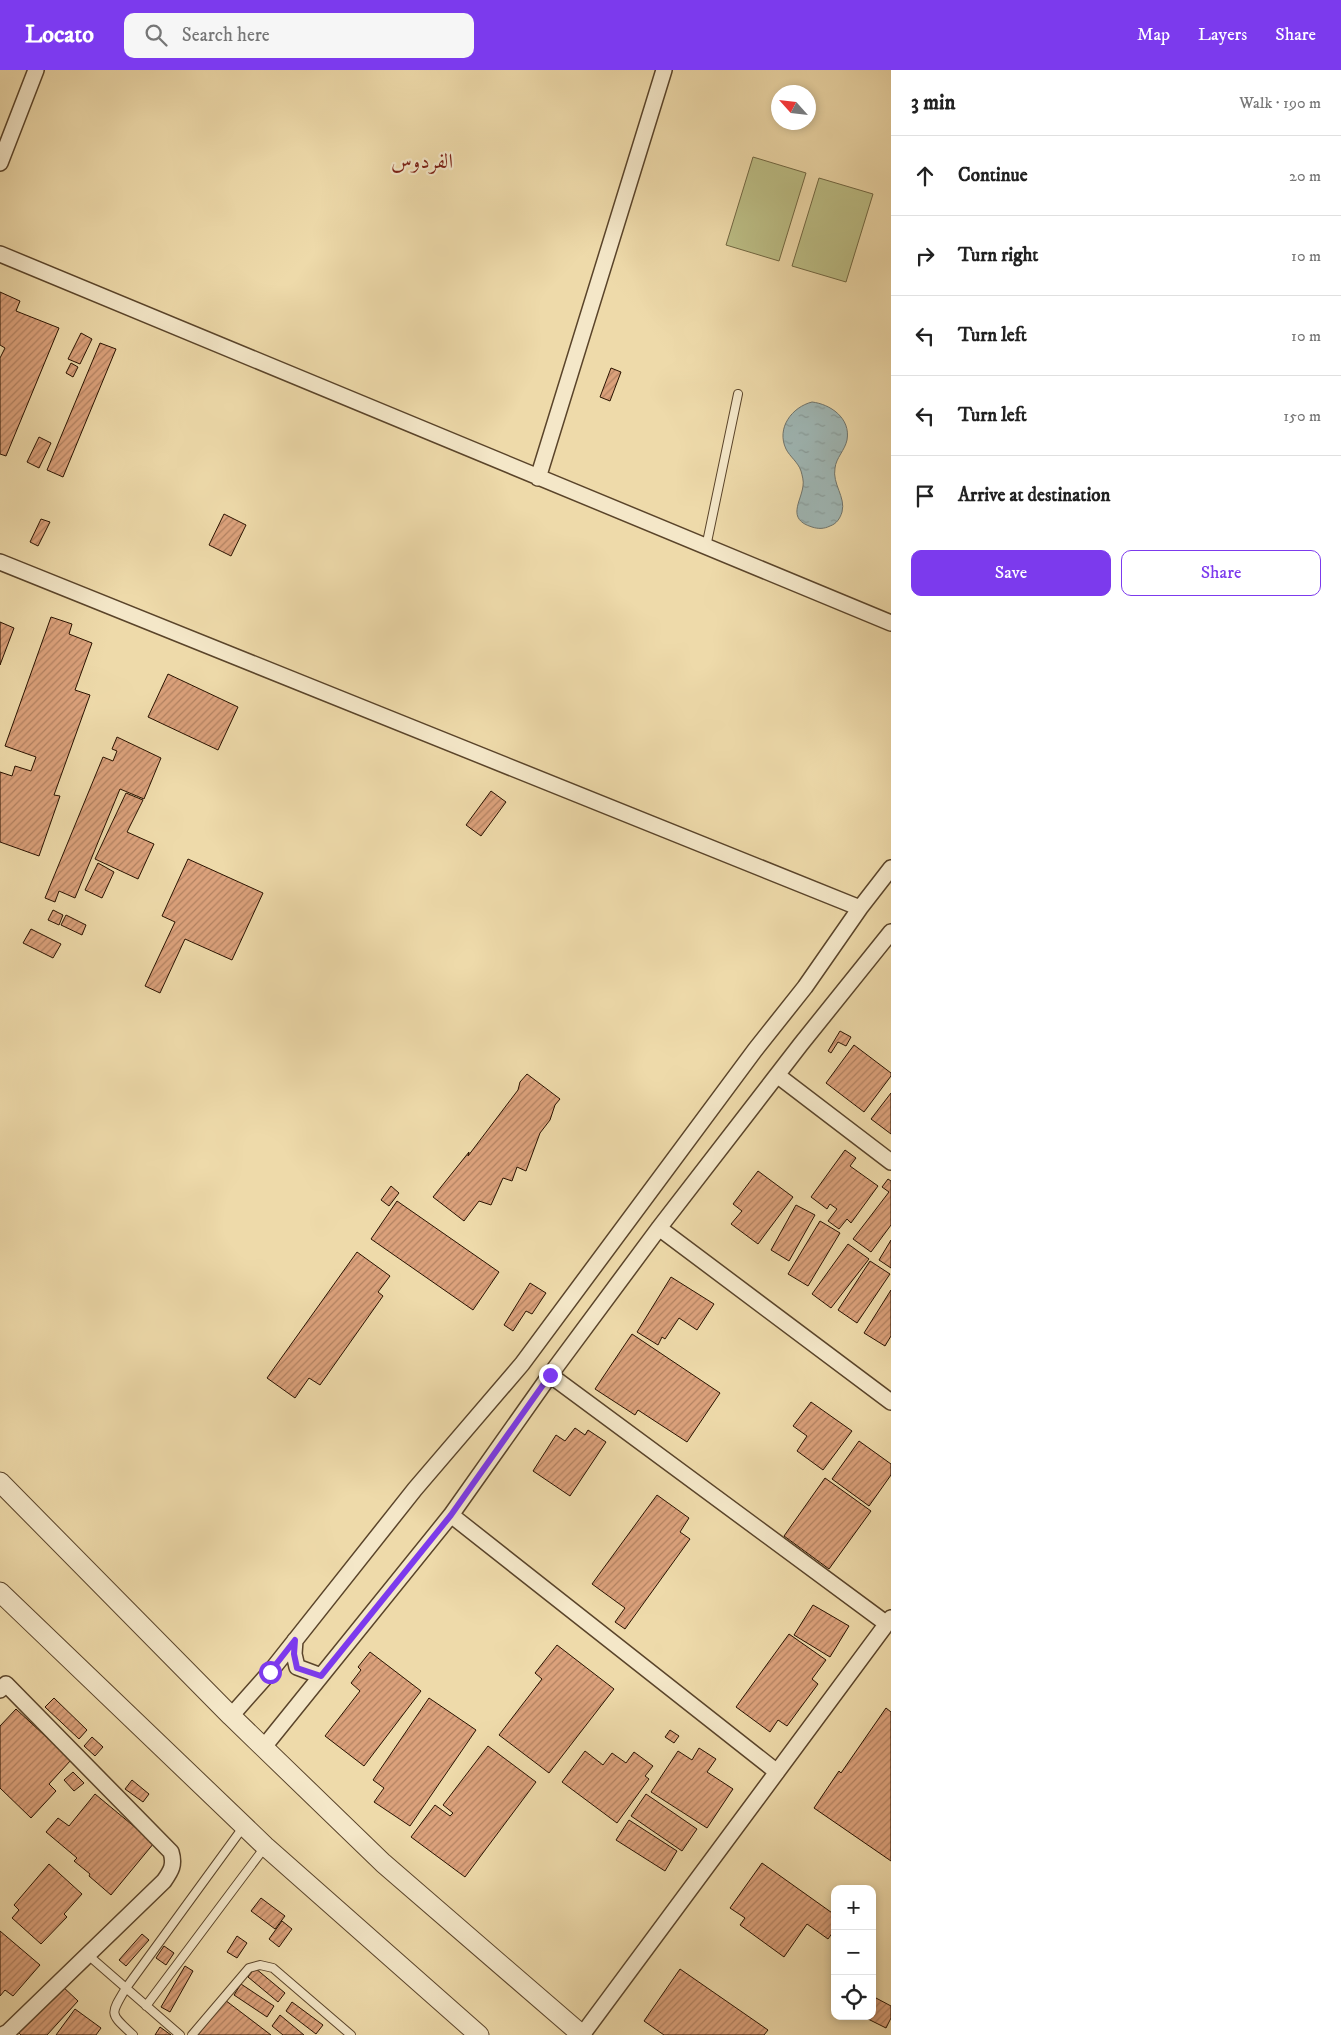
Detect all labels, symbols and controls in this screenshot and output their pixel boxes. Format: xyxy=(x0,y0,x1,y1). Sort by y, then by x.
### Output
search box xyxy=(124,13,474,58)
text: Locato xyxy=(25,20,94,50)
icon: search xyxy=(142,21,170,49)
text: Search here xyxy=(182,24,270,47)
text: Map xyxy=(1137,24,1170,46)
text: Layers xyxy=(1198,24,1247,46)
text: Share xyxy=(1275,24,1316,46)
north arrow xyxy=(771,85,816,130)
text: 3 min xyxy=(911,90,956,116)
text: Walk · 190 m xyxy=(1239,93,1321,113)
district label: الفردوس xyxy=(391,149,453,175)
icon: ahead xyxy=(911,162,939,190)
text: Continue xyxy=(958,164,1028,187)
text: 20 m xyxy=(1289,166,1321,186)
icon: right xyxy=(911,242,939,270)
text: Turn right xyxy=(958,244,1038,267)
text: 10 m xyxy=(1291,246,1321,266)
icon: left xyxy=(911,322,939,350)
text: Turn left xyxy=(958,324,1027,347)
text: 10 m xyxy=(1291,326,1321,346)
icon: left xyxy=(911,402,939,430)
text: Turn left xyxy=(958,404,1027,427)
text: 150 m xyxy=(1283,406,1321,426)
icon: arrive xyxy=(911,482,939,510)
text: Arrive at destination xyxy=(958,484,1110,507)
button: Save xyxy=(911,550,1111,596)
button: Share xyxy=(1121,550,1321,596)
route end xyxy=(539,1364,562,1387)
route start xyxy=(259,1661,282,1684)
map controls xyxy=(831,1885,876,2020)
button: + xyxy=(831,1885,876,1930)
button: − xyxy=(831,1930,876,1975)
button: locate xyxy=(831,1975,876,2020)

